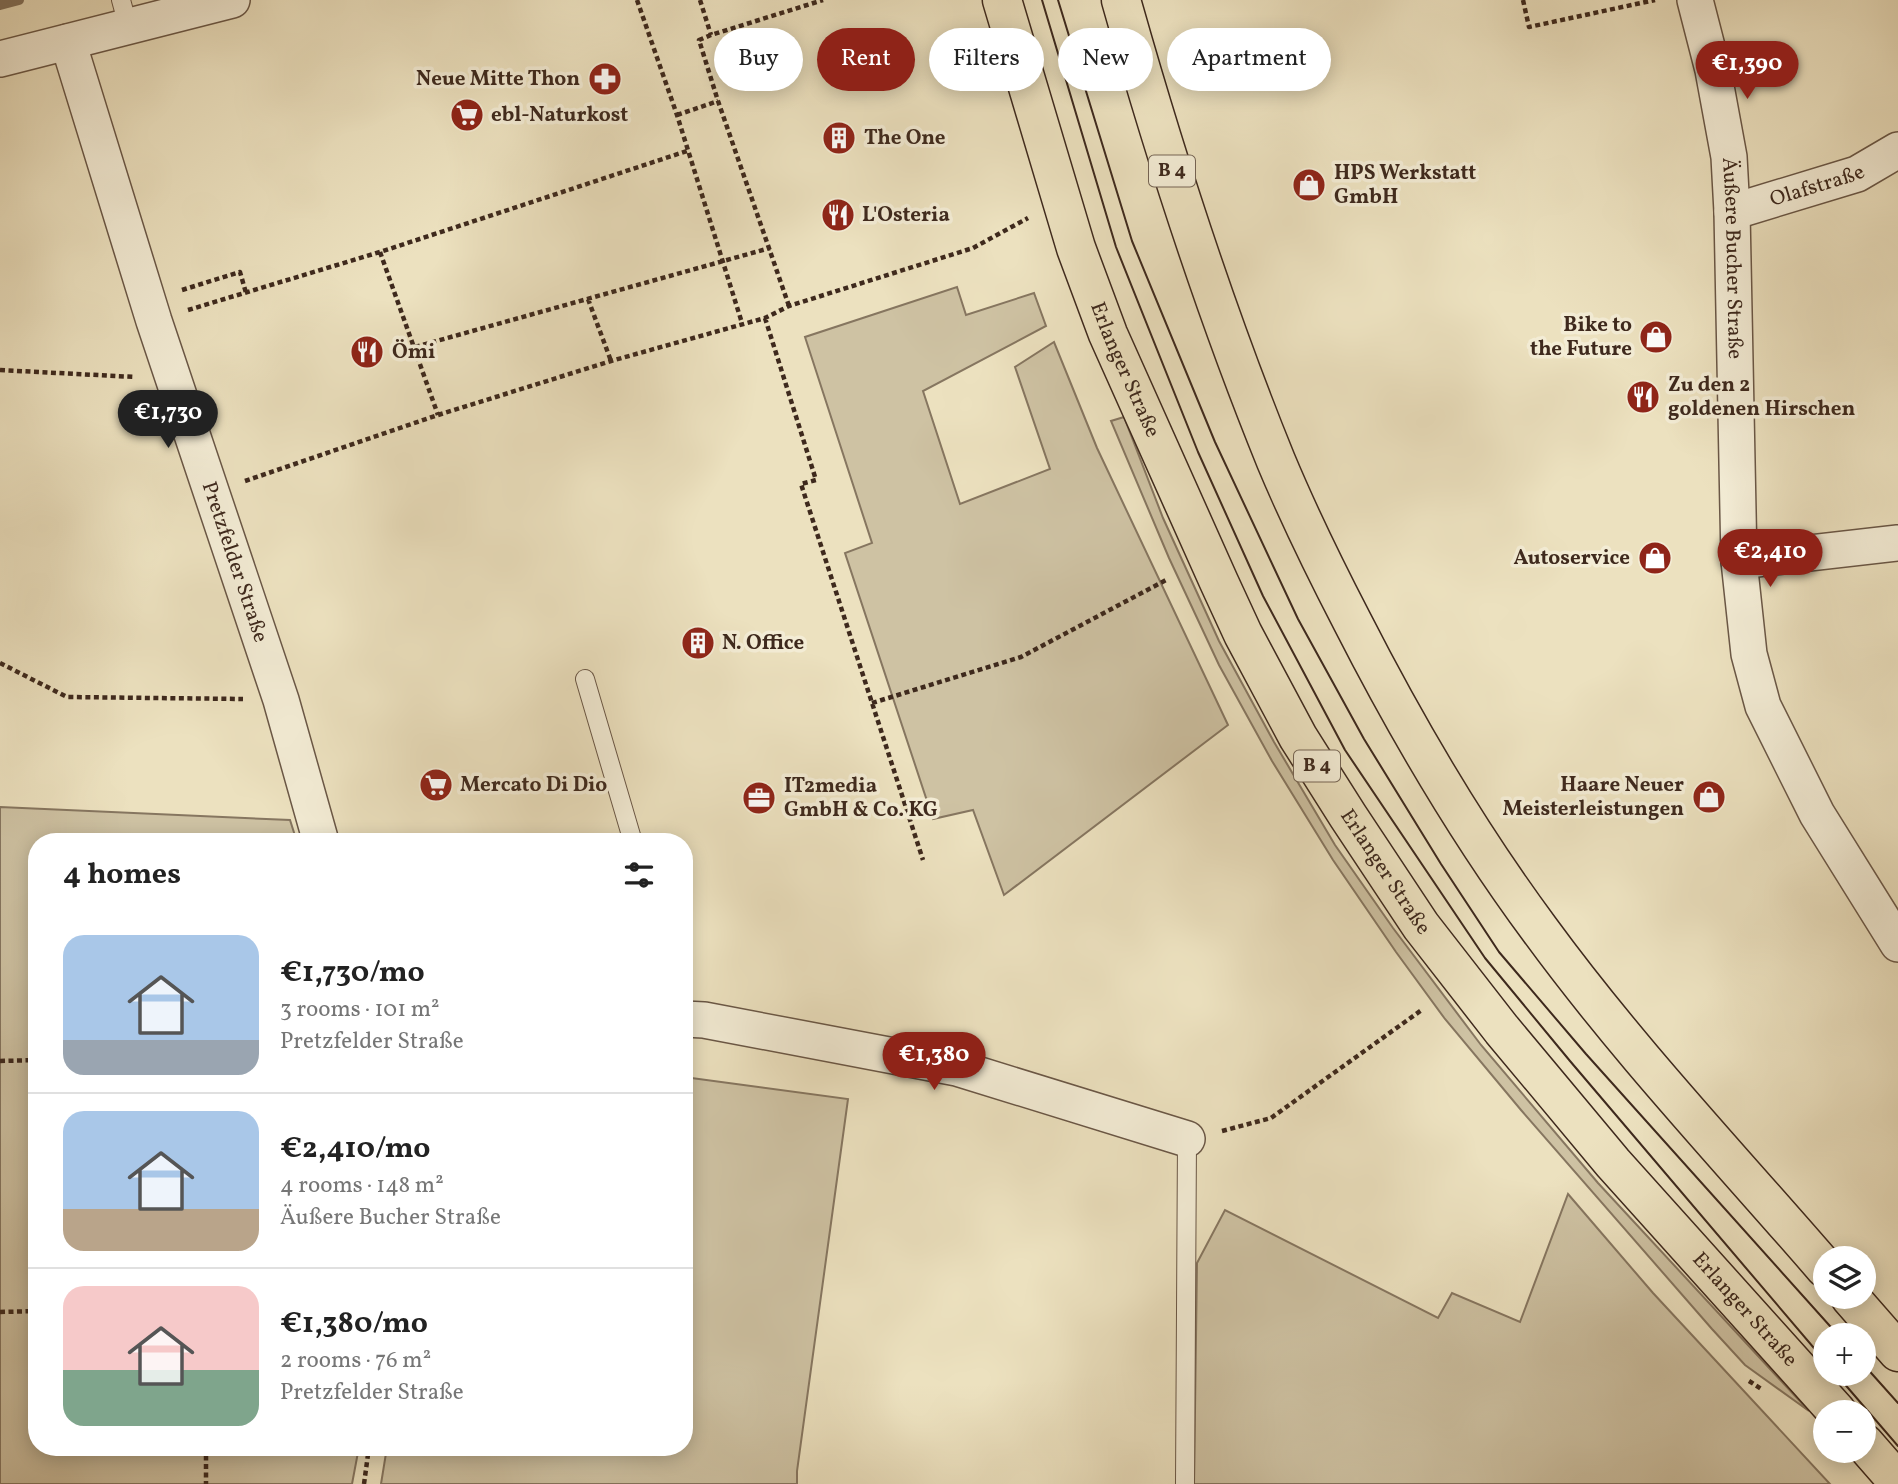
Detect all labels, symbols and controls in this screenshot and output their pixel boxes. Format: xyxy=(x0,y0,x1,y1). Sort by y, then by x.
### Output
chip: Buy xyxy=(714,28,803,91)
chip: Rent xyxy=(817,28,915,91)
chip: Filters xyxy=(929,28,1044,91)
chip: New xyxy=(1058,28,1153,91)
chip: Apartment xyxy=(1167,28,1331,91)
pin: €1,390 xyxy=(1690,42,1804,101)
text: €1,390 xyxy=(1712,48,1782,80)
pharmacy icon: Neue Mitte Thon xyxy=(586,60,624,98)
place label: Neue Mitte Thon xyxy=(416,65,580,94)
supermarket icon: ebl-Naturkost xyxy=(448,96,486,134)
place label: ebl-Naturkost xyxy=(491,101,628,130)
building icon: The One xyxy=(820,119,858,157)
place label: The One xyxy=(864,124,946,153)
road number: B 4 xyxy=(1149,155,1195,186)
street label: Äußere Bucher Straße xyxy=(1715,157,1749,359)
street label: Olafstraße xyxy=(1766,158,1870,214)
place label: HPS Werkstatt GmbH xyxy=(1334,159,1476,212)
shop icon: HPS Werkstatt GmbH xyxy=(1290,166,1328,204)
restaurant icon: L'Osteria xyxy=(819,196,857,234)
place label: L'Osteria xyxy=(862,201,950,230)
street label: Erlanger Straße xyxy=(1083,298,1167,442)
place label: Bike to the Future xyxy=(1530,311,1632,364)
shop icon: Bike to the Future xyxy=(1637,318,1675,356)
restaurant icon: Ömi xyxy=(348,333,386,371)
place label: Ömi xyxy=(392,338,435,367)
place label: Zu den 2 goldenen Hirschen xyxy=(1668,371,1855,424)
restaurant icon: Zu den 2 goldenen Hirschen xyxy=(1624,378,1662,416)
pin: €1,730 xyxy=(111,391,225,450)
text: €1,730 xyxy=(134,397,202,429)
street label: Pretzfelder Straße xyxy=(194,478,275,646)
pin: €2,410 xyxy=(1713,530,1827,589)
text: €2,410 xyxy=(1734,536,1806,568)
shop icon: Autoservice xyxy=(1636,539,1674,577)
place label: Autoservice xyxy=(1513,544,1630,573)
building icon: N. Office xyxy=(679,624,717,662)
place label: N. Office xyxy=(722,629,804,658)
road number: B 4 xyxy=(1294,750,1340,782)
supermarket icon: Mercato Di Dio xyxy=(417,766,455,804)
place label: Mercato Di Dio xyxy=(460,771,607,800)
place label: Haare Neuer Meisterleistungen xyxy=(1503,771,1684,824)
place label: IT2media GmbH & Co. KG xyxy=(784,772,938,825)
shop icon: Haare Neuer Meisterleistungen xyxy=(1690,778,1728,816)
office icon: IT2media GmbH & Co. KG xyxy=(740,779,778,817)
street label: Erlanger Straße xyxy=(1333,803,1437,941)
text: 4 homes xyxy=(63,854,181,896)
icon: filters xyxy=(620,856,658,894)
text: €1,730/mo xyxy=(280,952,425,994)
icon: home xyxy=(119,963,203,1047)
text: 3 rooms · 101 m² xyxy=(280,994,440,1026)
text: Pretzfelder Straße xyxy=(280,1026,464,1058)
pin: €1,380 xyxy=(877,1032,991,1092)
text: €1,380 xyxy=(899,1039,969,1071)
text: €2,410/mo xyxy=(280,1128,431,1170)
icon: home xyxy=(119,1139,203,1223)
text: 4 rooms · 148 m² xyxy=(280,1170,444,1202)
text: Äußere Bucher Straße xyxy=(280,1202,501,1234)
street label: Erlanger Straße xyxy=(1685,1246,1804,1373)
map controls xyxy=(1813,1246,1876,1463)
button: layers xyxy=(1813,1246,1876,1309)
text: €1,380/mo xyxy=(280,1303,428,1345)
icon: home xyxy=(119,1314,203,1398)
button: + xyxy=(1813,1323,1876,1386)
text: 2 rooms · 76 m² xyxy=(280,1345,431,1377)
text: Pretzfelder Straße xyxy=(280,1377,464,1409)
button: − xyxy=(1813,1400,1876,1463)

